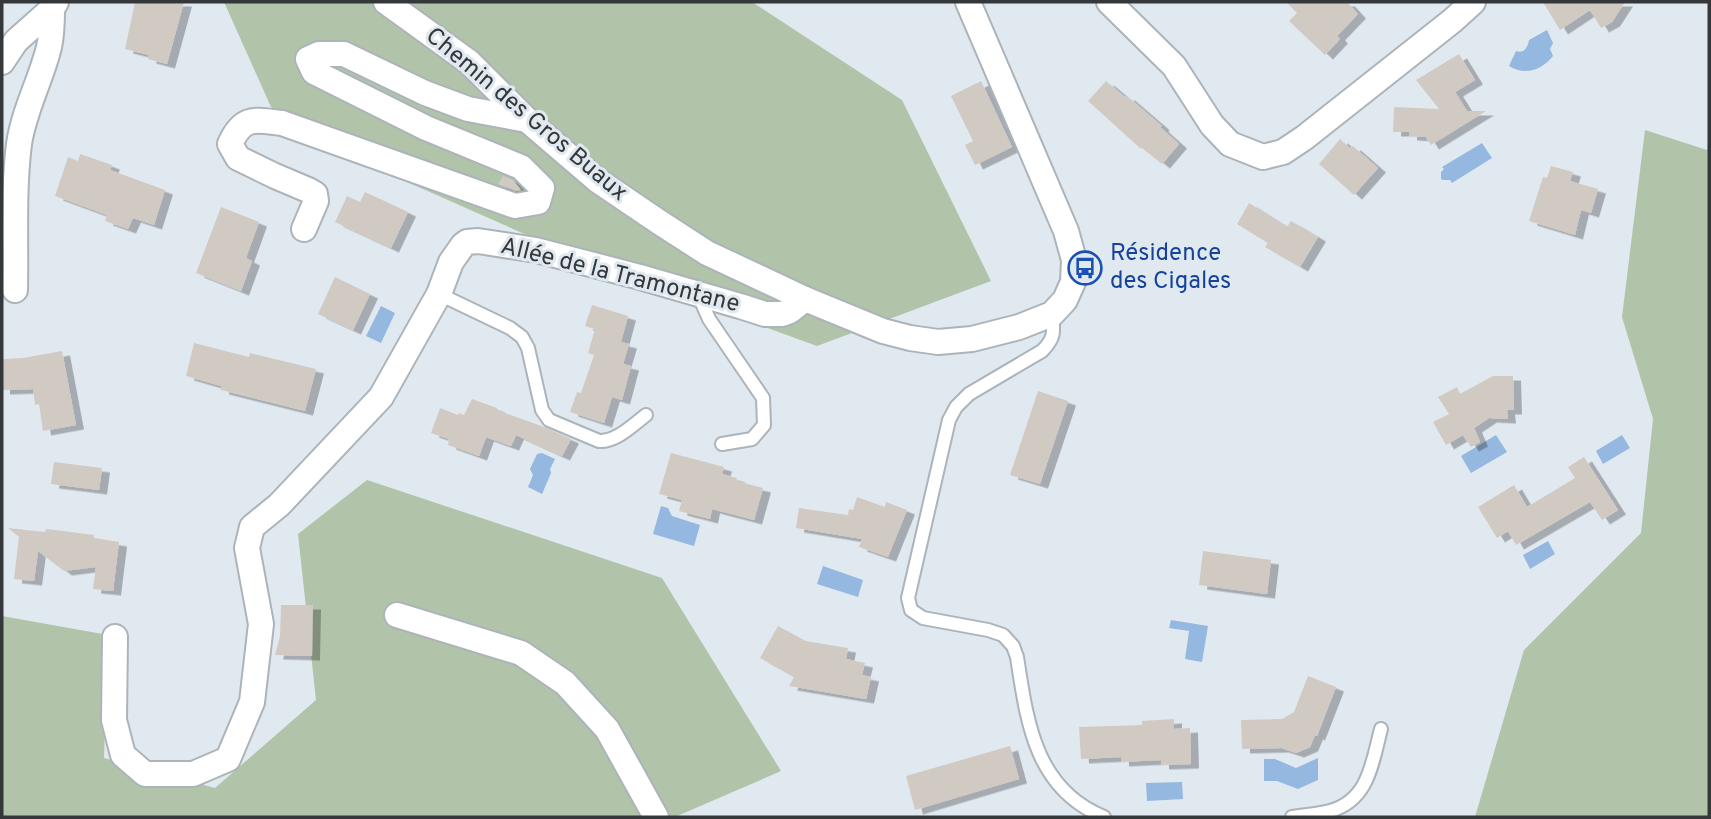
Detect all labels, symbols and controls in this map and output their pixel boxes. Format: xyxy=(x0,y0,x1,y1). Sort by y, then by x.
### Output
street label: Chemin des Gros Buaux xyxy=(419,22,633,208)
street label: Allée de la Tramontane xyxy=(497,232,743,320)
place label: Résidence des Cigales xyxy=(1110,239,1231,297)
bus stop icon: Résidence des Cigales xyxy=(1066,249,1104,287)

